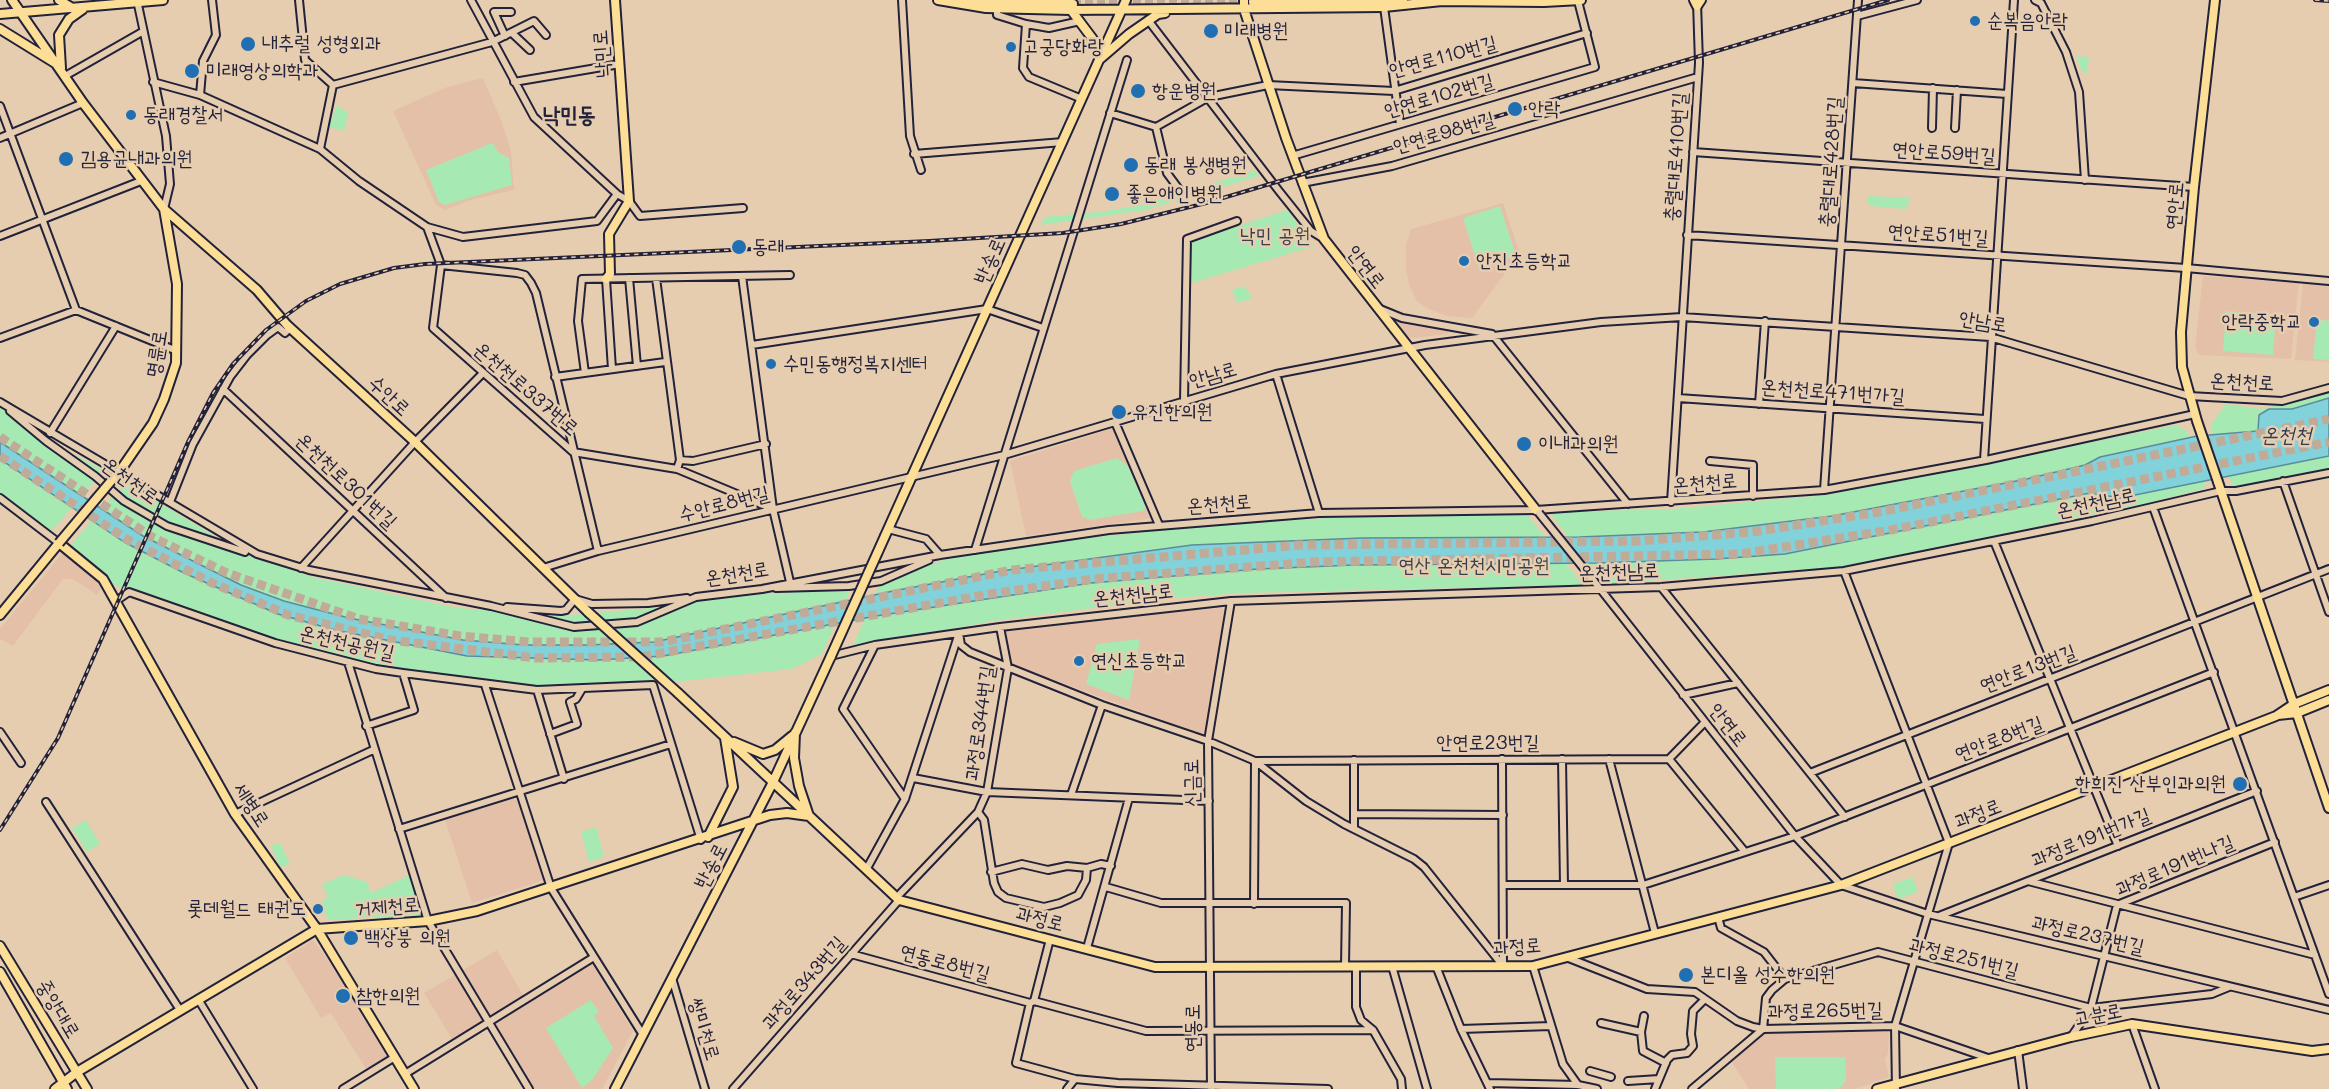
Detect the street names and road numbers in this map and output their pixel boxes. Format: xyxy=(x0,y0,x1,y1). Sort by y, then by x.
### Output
street label: 낙민로 xyxy=(588,29,616,79)
street label: 안연로110번길 xyxy=(1386,31,1500,83)
street label: 안연로102번길 xyxy=(1381,69,1497,123)
street label: 충렬대로410번길 xyxy=(1660,92,1692,222)
street label: 충렬대로428번길 xyxy=(1814,96,1848,228)
street label: 안연로98번길 xyxy=(1391,107,1497,159)
street label: 연안로59번길 xyxy=(1891,137,1997,169)
street label: 연안로 xyxy=(2161,181,2189,231)
street label: 연안로51번길 xyxy=(1887,220,1989,250)
street label: 반송로 xyxy=(969,234,1011,288)
street label: 안연로 xyxy=(1342,241,1390,293)
street label: 안남로 xyxy=(1957,306,2009,338)
street label: 명륜로 xyxy=(141,328,173,380)
street label: 온천천로337번로 xyxy=(469,337,583,441)
street label: 안남로 xyxy=(1186,357,1240,393)
street label: 온천천로 xyxy=(2209,368,2275,396)
street label: 수안로 xyxy=(363,371,415,421)
street label: 온천천로471번가길 xyxy=(1760,375,1906,409)
street label: 온천천로301번길 xyxy=(290,428,402,534)
street label: 온천천로 xyxy=(97,452,163,510)
street label: 온천천로 xyxy=(1672,469,1738,497)
street label: 수안로8번길 xyxy=(676,481,772,527)
street label: 온천천남로 xyxy=(2054,483,2138,523)
street label: 온천천로 xyxy=(1186,490,1252,518)
street label: 온천천로 xyxy=(703,557,771,591)
street label: 온천천남로 xyxy=(1578,559,1660,585)
street label: 온천천남로 xyxy=(1092,579,1174,611)
street label: 온천천공원길 xyxy=(297,620,397,666)
street label: 연안로13번길 xyxy=(1976,640,2080,698)
street label: 과정로344번길 xyxy=(960,664,1000,782)
street label: 안연로 xyxy=(1704,699,1752,751)
street label: 연안로8번길 xyxy=(1951,711,2047,767)
street label: 안연로23번길 xyxy=(1436,731,1540,755)
street label: 신금로 xyxy=(1180,759,1204,807)
street label: 세병로 xyxy=(228,778,274,832)
street label: 과정로 xyxy=(1951,794,2005,834)
street label: 과정로191번가길 xyxy=(2028,803,2154,873)
street label: 과정로191번나길 xyxy=(2112,830,2238,902)
street label: 반송로 xyxy=(689,839,733,893)
street label: 거제천로 xyxy=(354,893,420,921)
street label: 과정로 xyxy=(1014,902,1066,936)
street label: 과정로237번길 xyxy=(2030,910,2146,960)
street label: 과정로343번길 xyxy=(757,931,851,1035)
street label: 과정로 xyxy=(1492,933,1542,961)
street label: 과정로251번길 xyxy=(1907,933,2021,983)
street label: 연동로8번길 xyxy=(897,939,993,987)
street label: 중앙대로 xyxy=(31,975,85,1043)
street label: 쌍미천로 xyxy=(683,995,725,1063)
street label: 과정로265번길 xyxy=(1767,998,1883,1024)
street label: 고분로 xyxy=(2072,999,2124,1031)
street label: 연동로 xyxy=(1181,1004,1205,1052)

